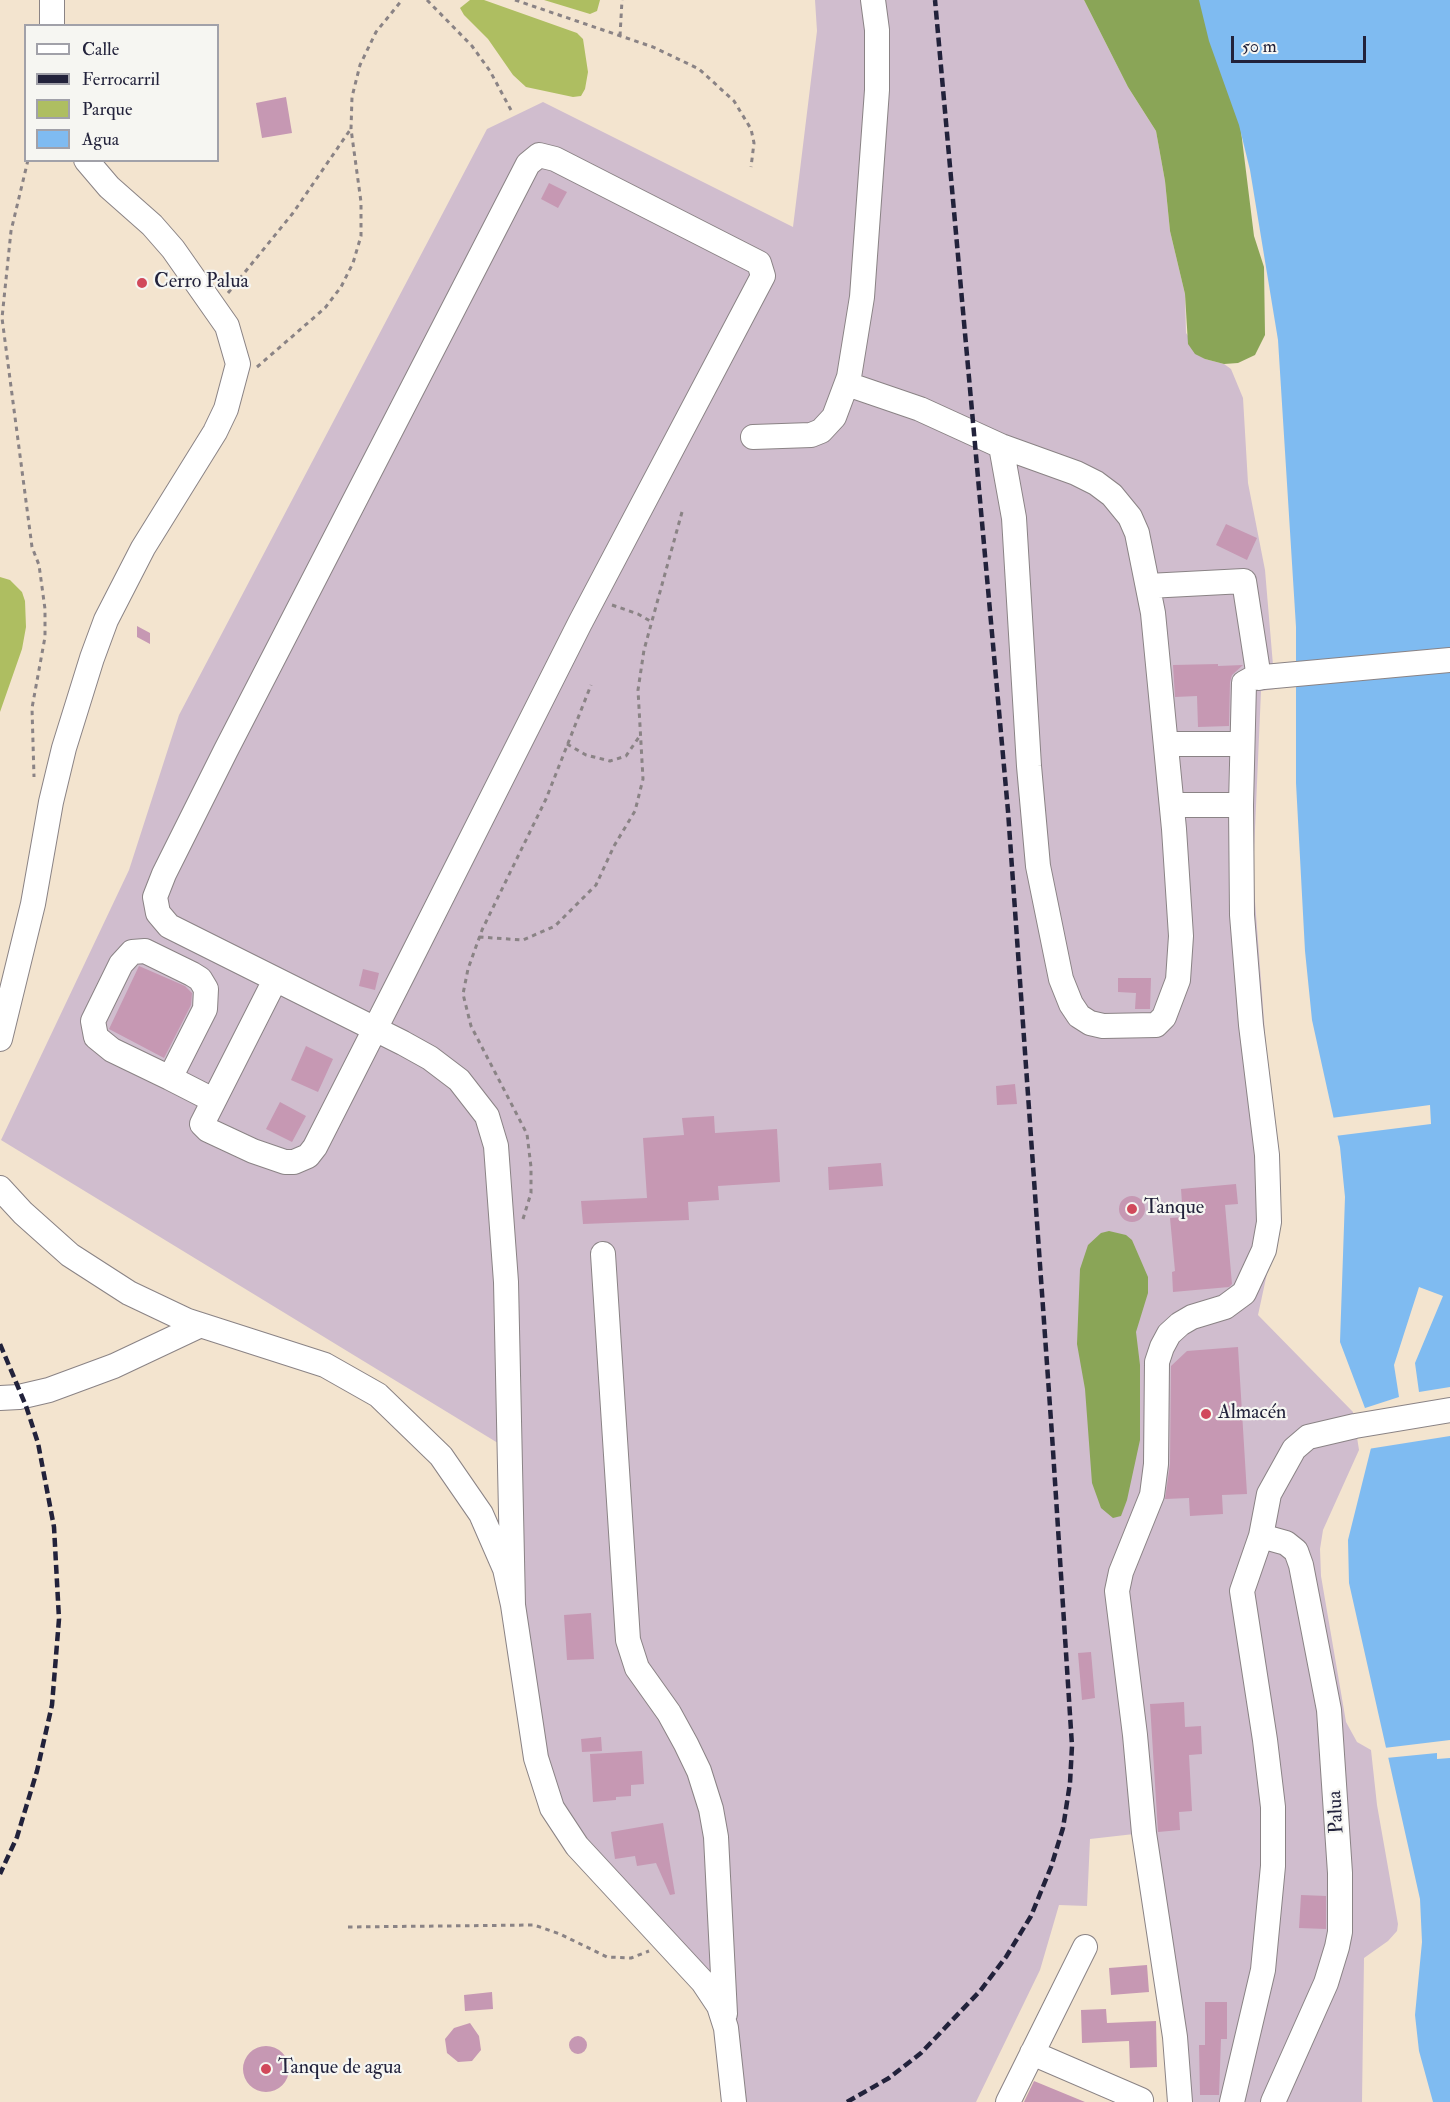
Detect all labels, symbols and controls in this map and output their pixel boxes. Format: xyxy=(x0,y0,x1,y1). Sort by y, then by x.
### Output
legend xyxy=(24,24,219,162)
scale bar xyxy=(1234,24,1369,62)
text: 50 m xyxy=(1242,35,1277,58)
text: Calle xyxy=(82,38,119,61)
text: Ferrocarril xyxy=(82,68,160,91)
text: Parque xyxy=(82,98,132,121)
text: Agua xyxy=(82,128,119,151)
place label: Cerro Palua xyxy=(154,271,249,295)
marker: Cerro Palua xyxy=(135,276,149,290)
place label: Tanque xyxy=(1144,1197,1204,1221)
marker: Tanque xyxy=(1125,1202,1139,1216)
place label: Almacén xyxy=(1218,1402,1286,1426)
marker: Almacén xyxy=(1199,1407,1213,1421)
street label: Palua xyxy=(1324,1790,1350,1834)
place label: Tanque de agua xyxy=(278,2057,402,2081)
marker: Tanque de agua xyxy=(259,2062,273,2076)

